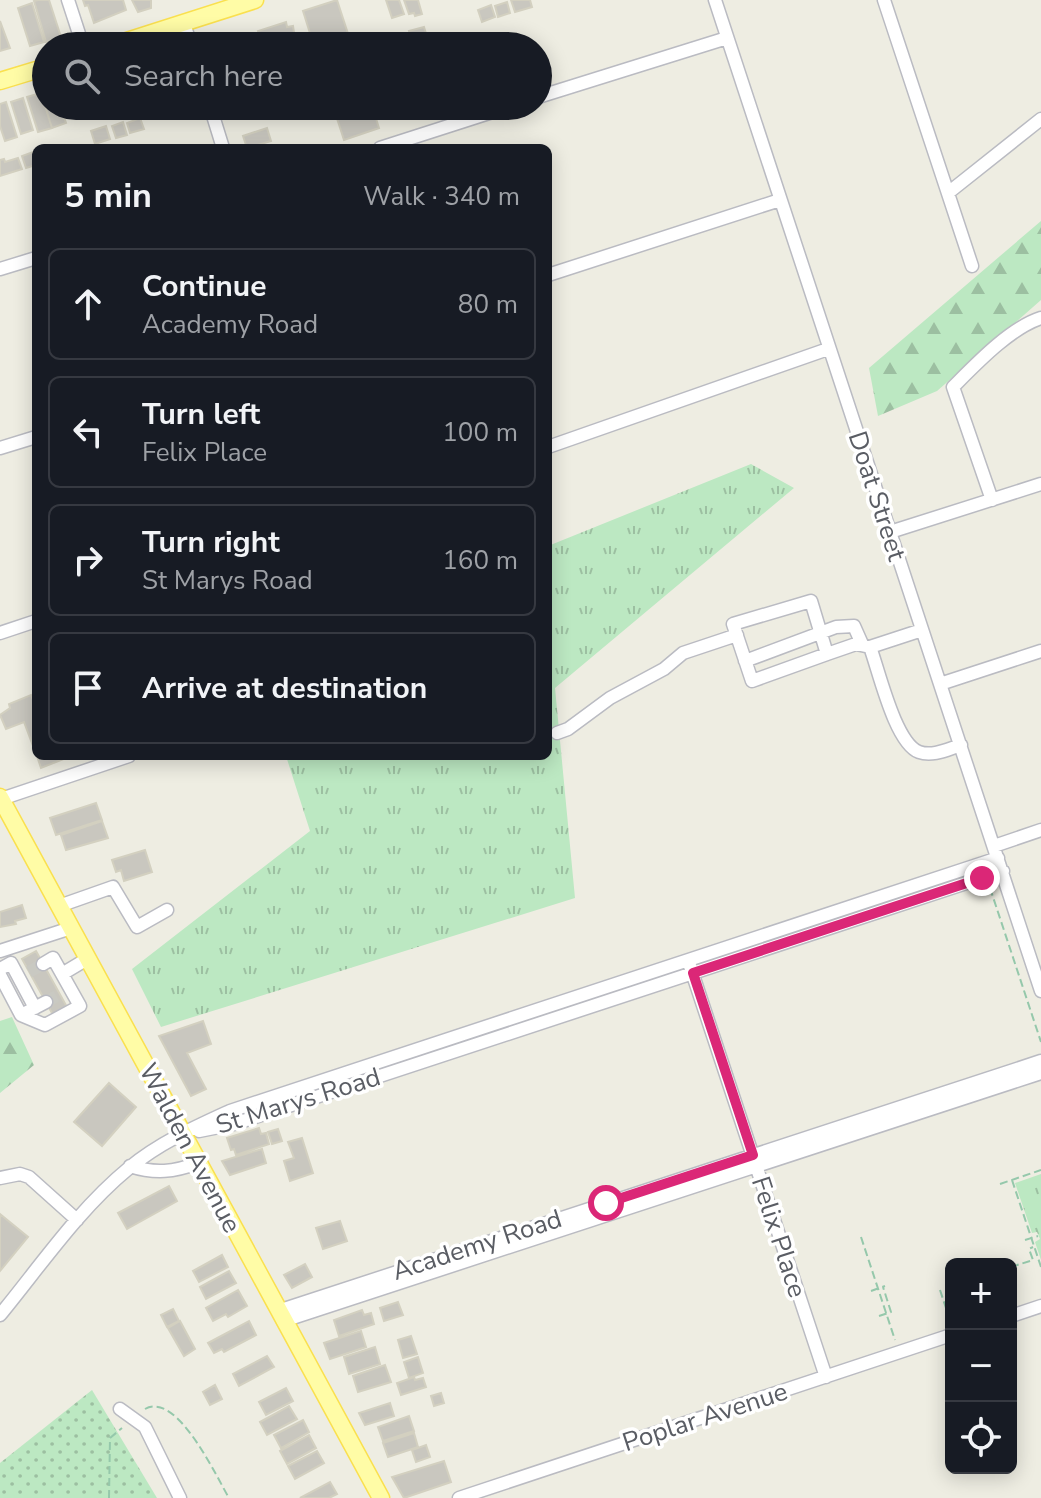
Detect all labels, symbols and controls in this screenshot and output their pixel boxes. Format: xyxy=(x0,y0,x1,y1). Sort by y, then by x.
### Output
search box xyxy=(32,32,552,120)
icon: search xyxy=(60,54,104,98)
text: Search here xyxy=(124,56,283,97)
text: 5 min xyxy=(64,173,152,219)
text: Walk · 340 m xyxy=(363,179,520,214)
text: Continue xyxy=(142,266,267,307)
icon: ahead xyxy=(66,282,110,326)
text: 80 m xyxy=(458,287,518,322)
text: Academy Road xyxy=(142,307,318,342)
text: Turn left xyxy=(142,394,260,435)
icon: left xyxy=(66,410,110,454)
text: 100 m xyxy=(442,415,518,450)
street label: Doat Street xyxy=(840,427,915,566)
text: Felix Place xyxy=(142,435,267,470)
text: Turn right xyxy=(142,522,280,563)
icon: right xyxy=(66,538,110,582)
text: 160 m xyxy=(442,543,518,578)
text: St Marys Road xyxy=(142,563,313,598)
icon: arrive xyxy=(66,666,110,710)
text: Arrive at destination xyxy=(142,668,427,709)
route end xyxy=(964,860,1000,896)
street label: Walden Avenue xyxy=(131,1057,249,1239)
street label: St Marys Road xyxy=(211,1059,385,1143)
street label: Felix Place xyxy=(743,1172,815,1302)
route start xyxy=(588,1185,624,1221)
street label: Academy Road xyxy=(388,1201,566,1289)
map controls xyxy=(945,1258,1017,1474)
button: + xyxy=(945,1258,1017,1330)
button: − xyxy=(945,1330,1017,1402)
street label: Poplar Avenue xyxy=(618,1374,792,1460)
button: locate xyxy=(945,1402,1017,1474)

